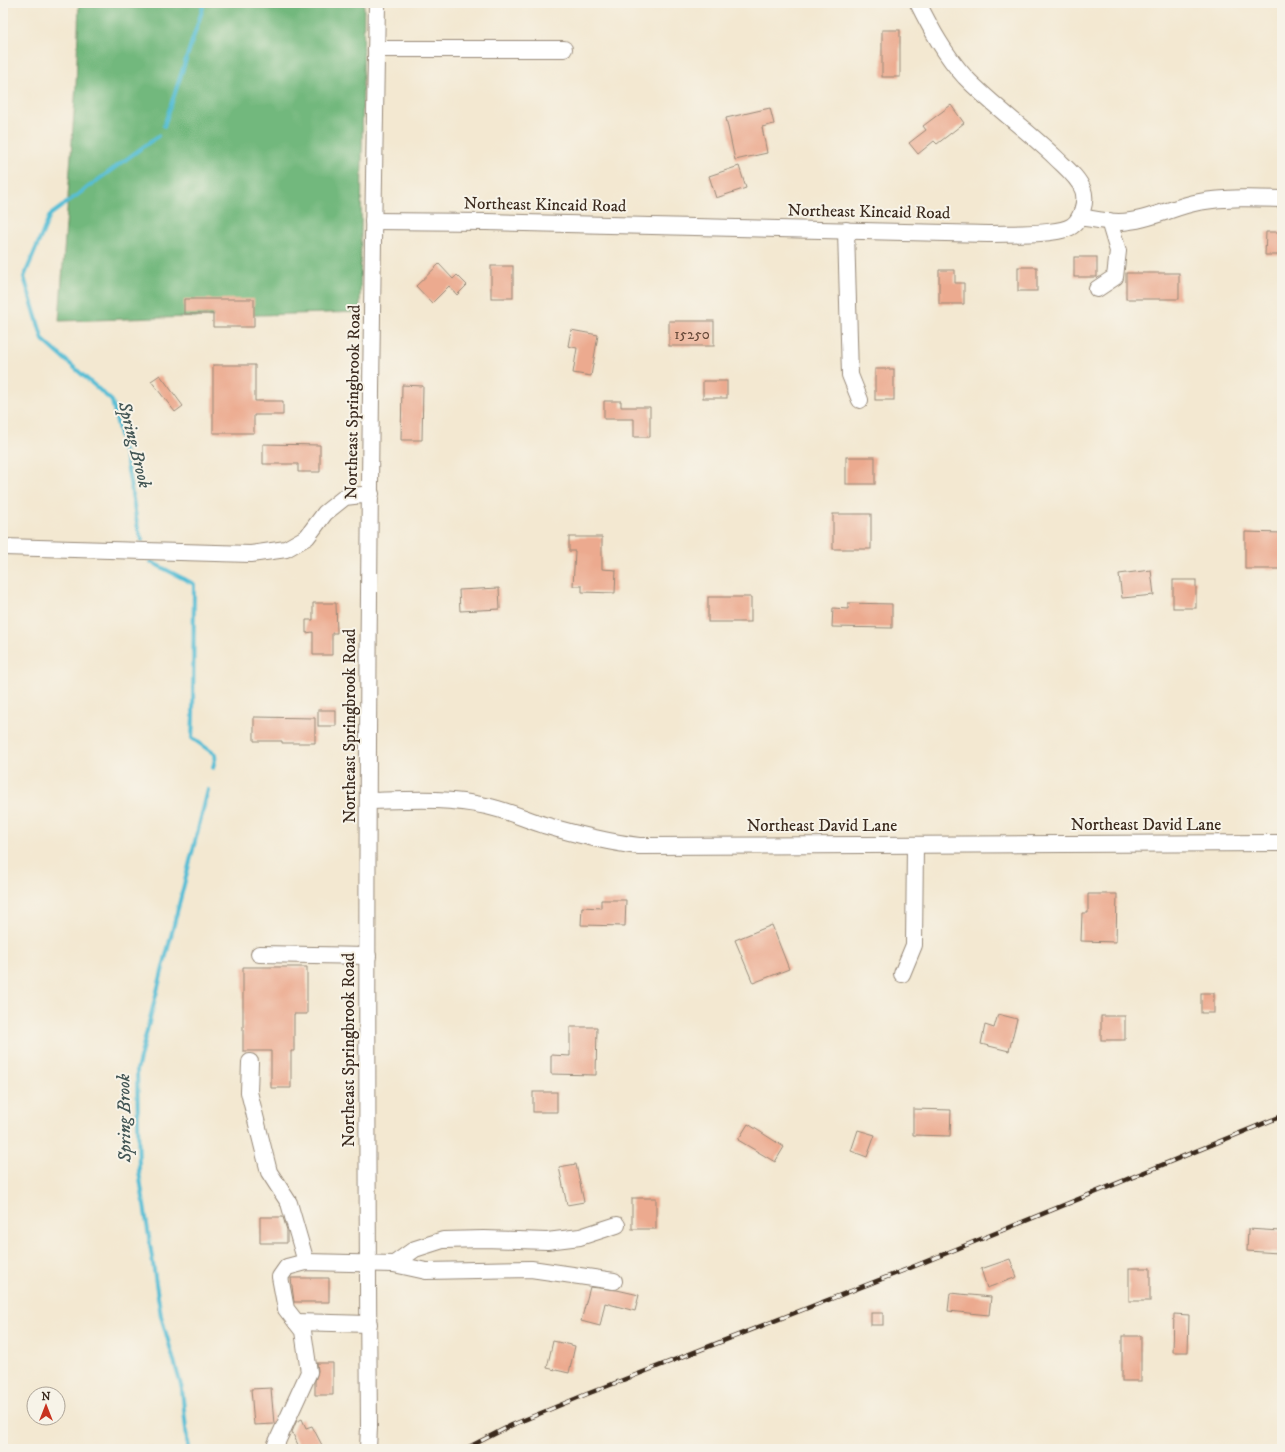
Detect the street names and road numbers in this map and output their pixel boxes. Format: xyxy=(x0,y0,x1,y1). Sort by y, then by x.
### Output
street label: Northeast Kincaid Road xyxy=(463,193,627,217)
street label: Northeast Kincaid Road xyxy=(787,200,951,224)
street label: Northeast Springbrook Road xyxy=(340,304,366,500)
street label: Northeast Springbrook Road xyxy=(339,628,361,823)
street label: Northeast David Lane xyxy=(1071,814,1221,836)
street label: Northeast David Lane xyxy=(747,815,897,837)
street label: Northeast Springbrook Road xyxy=(338,952,360,1147)

